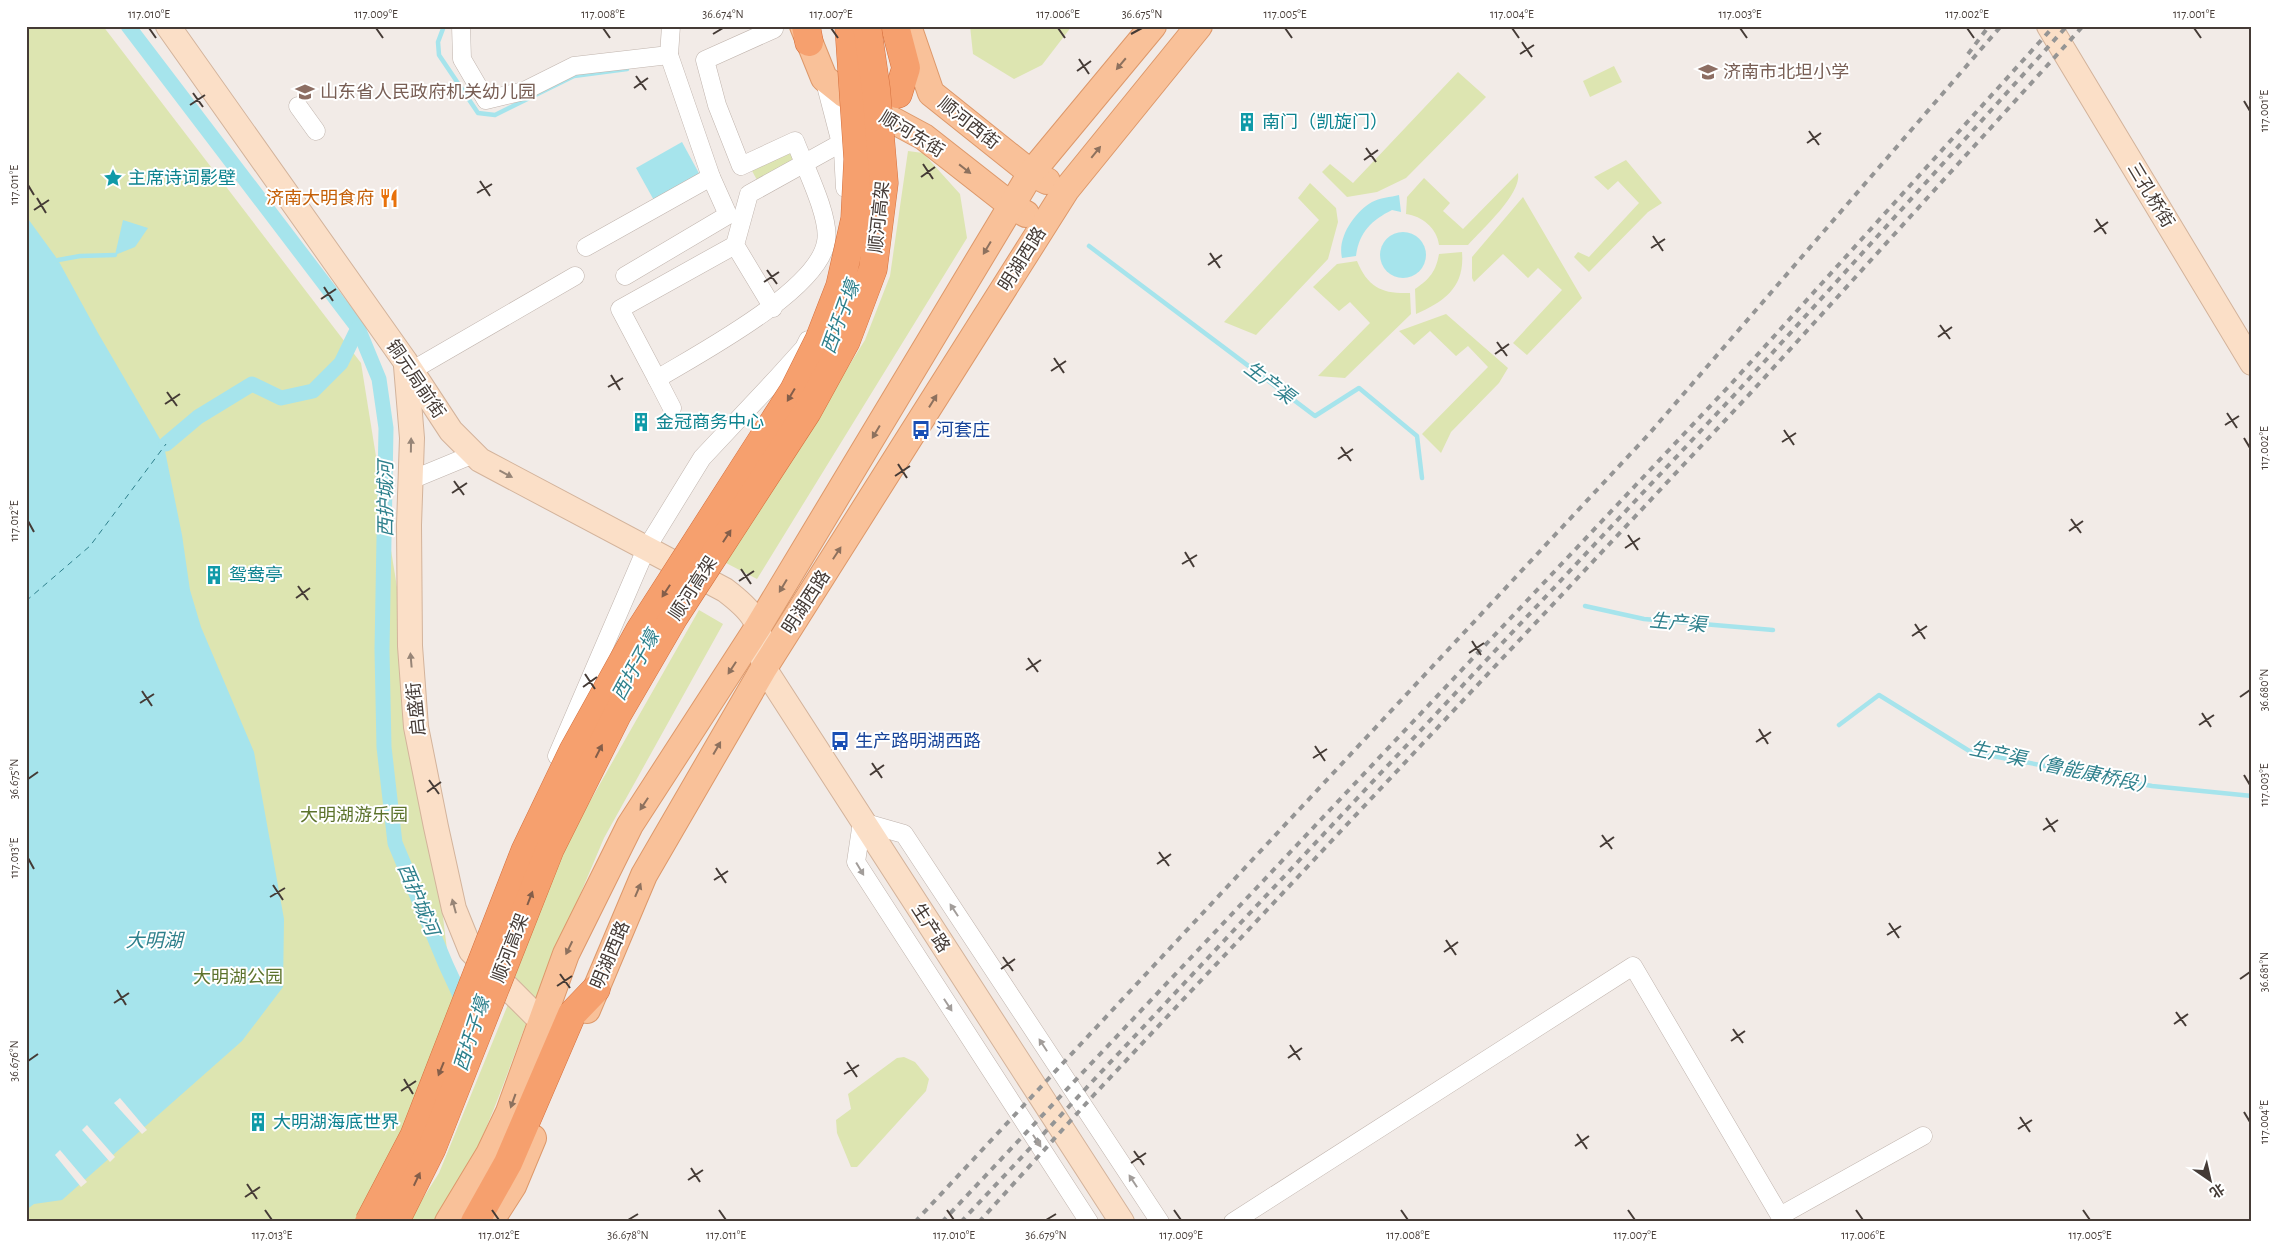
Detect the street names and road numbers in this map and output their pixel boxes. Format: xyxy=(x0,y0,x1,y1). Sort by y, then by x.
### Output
street label: 顺河西街 xyxy=(934,93,1004,153)
street label: 顺河东街 xyxy=(876,107,948,161)
street label: 三孔桥街 xyxy=(2124,159,2178,231)
street label: 顺河高架 xyxy=(865,180,893,254)
street label: 明湖西路 xyxy=(994,223,1050,295)
street label: 铜元局前街 xyxy=(383,336,449,422)
street label: 顺河高架 xyxy=(665,552,721,624)
street label: 明湖西路 xyxy=(778,566,834,638)
street label: 启盛街 xyxy=(403,681,429,737)
street label: 生产路 xyxy=(908,900,954,956)
street label: 顺河高架 xyxy=(488,911,532,985)
street label: 明湖西路 xyxy=(587,918,633,992)

